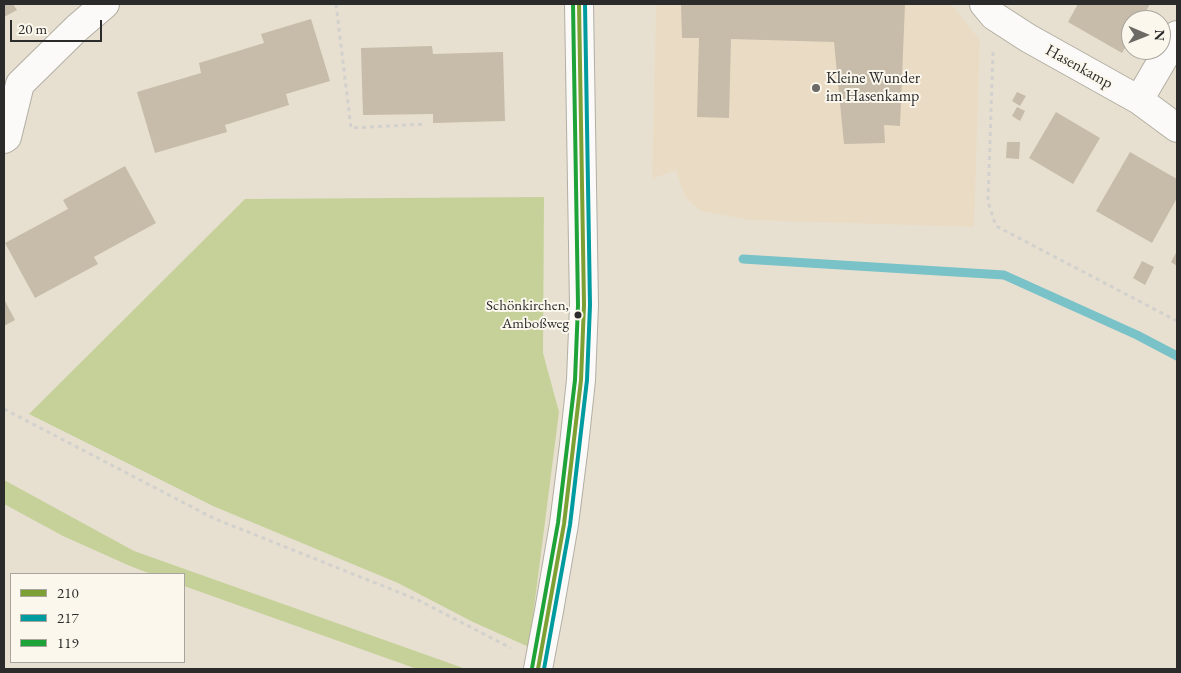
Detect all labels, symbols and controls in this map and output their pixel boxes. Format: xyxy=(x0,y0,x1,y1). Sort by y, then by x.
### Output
scale bar xyxy=(12,10,105,42)
north arrow xyxy=(1121,10,1171,60)
text: 20 m xyxy=(18,19,47,38)
text: N xyxy=(1151,29,1169,41)
street label: Hasenkamp xyxy=(1042,41,1116,93)
place label: Kleine Wunder im Hasenkamp xyxy=(826,69,920,107)
marker: Kleine Wunder im Hasenkamp xyxy=(810,82,822,94)
place label: Schönkirchen, Amboßweg xyxy=(486,297,569,332)
marker: Schönkirchen, Amboßweg xyxy=(573,310,583,320)
legend xyxy=(10,573,185,663)
text: 210 xyxy=(57,583,79,602)
text: 217 xyxy=(57,608,79,627)
text: 119 xyxy=(57,633,79,652)

